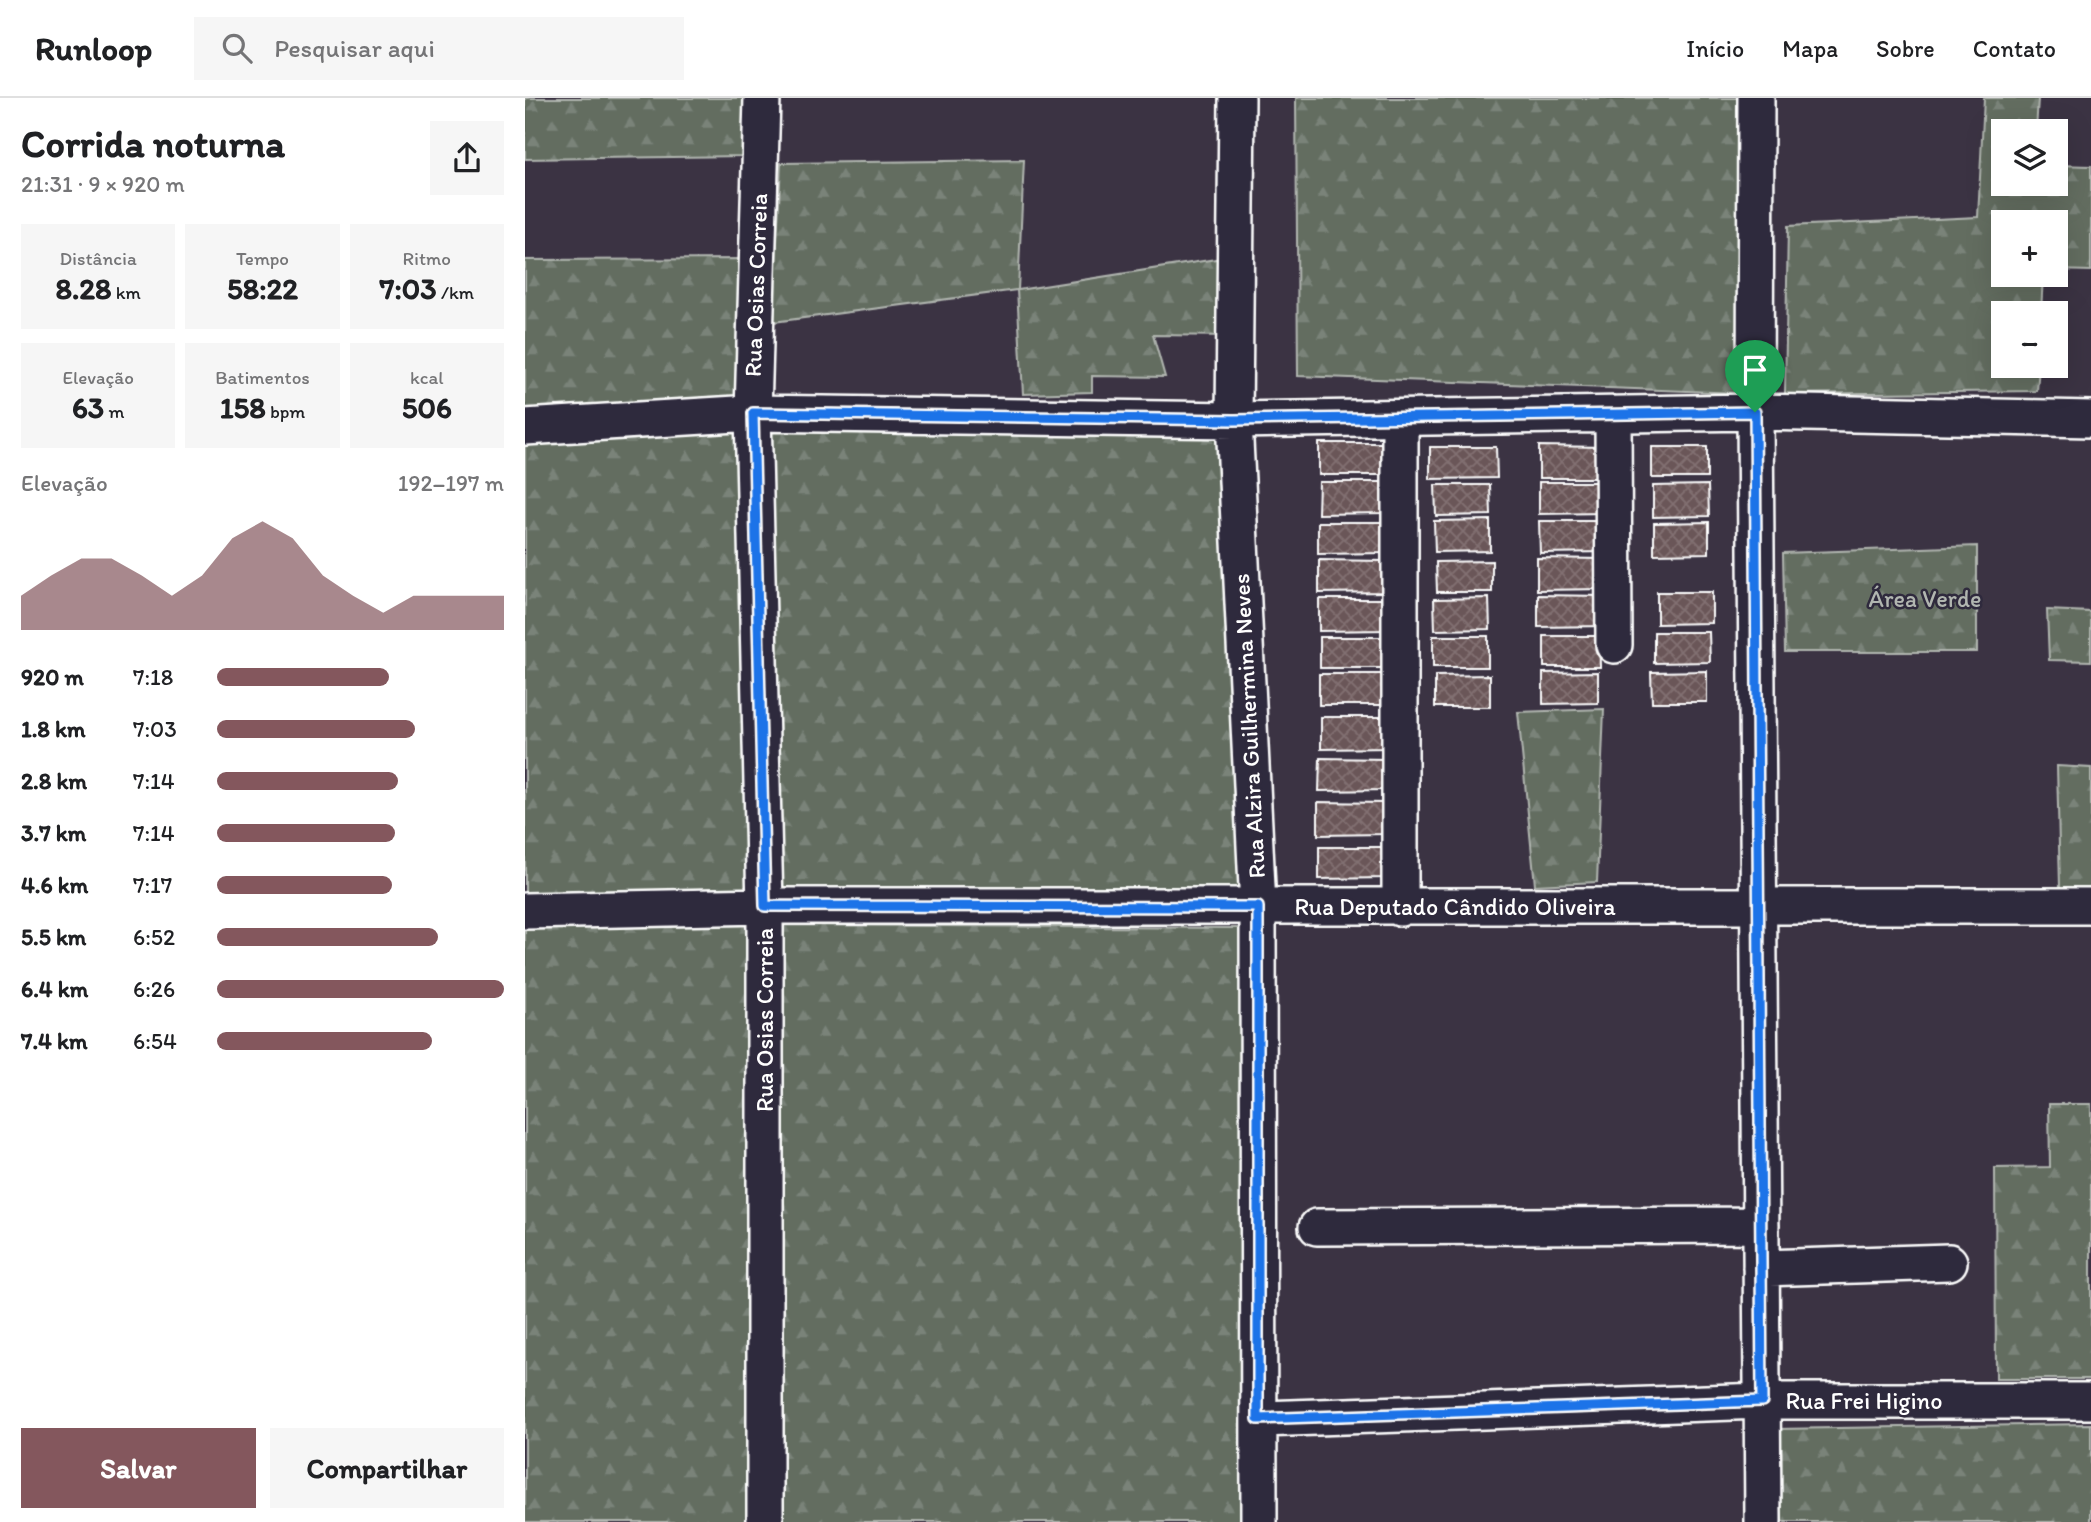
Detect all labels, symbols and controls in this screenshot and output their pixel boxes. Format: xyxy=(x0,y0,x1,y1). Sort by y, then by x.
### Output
search box xyxy=(194,17,684,80)
text: Runloop xyxy=(35,29,152,68)
icon: search xyxy=(218,29,256,67)
text: Pesquisar aqui xyxy=(274,32,435,64)
text: Início xyxy=(1686,34,1744,63)
text: Mapa xyxy=(1782,34,1838,63)
text: Sobre xyxy=(1876,34,1935,63)
text: Contato xyxy=(1973,34,2056,63)
map controls xyxy=(1991,119,2068,378)
button: layers xyxy=(1991,119,2068,196)
text: Corrida noturna xyxy=(21,121,285,167)
button: share xyxy=(430,121,504,195)
text: 21:31 · 9 × 920 m xyxy=(21,170,185,198)
street label: Rua Osias Correia xyxy=(738,192,773,377)
button: + xyxy=(1991,210,2068,287)
text: Distância xyxy=(60,247,137,270)
text: Tempo xyxy=(236,247,289,270)
text: Ritmo xyxy=(403,247,451,270)
text: 8.28 xyxy=(55,270,111,307)
text: 58:22 xyxy=(227,270,298,307)
text: 7:03 xyxy=(380,270,437,307)
text: km xyxy=(111,281,141,304)
text: /km xyxy=(437,281,474,304)
button: − xyxy=(1991,301,2068,378)
pin xyxy=(1725,340,1785,412)
icon: arrive xyxy=(1736,351,1774,389)
text: Elevação xyxy=(62,366,134,389)
text: Batimentos xyxy=(215,366,310,389)
text: kcal xyxy=(410,366,444,389)
text: 63 xyxy=(72,389,104,426)
text: 158 xyxy=(220,389,266,426)
text: 506 xyxy=(402,389,452,426)
text: m xyxy=(104,400,124,423)
text: bpm xyxy=(266,400,305,423)
text: Elevação xyxy=(21,469,108,497)
text: 192–197 m xyxy=(398,469,504,497)
street label: Rua Alzira Guilhermina Neves xyxy=(1226,573,1271,879)
park label: Área Verde xyxy=(1869,584,1981,613)
text: 920 m xyxy=(21,663,84,691)
text: 7:18 xyxy=(133,663,173,691)
text: 1.8 km xyxy=(21,715,86,743)
text: 7:03 xyxy=(133,715,177,743)
text: 2.8 km xyxy=(21,767,87,795)
text: 7:14 xyxy=(133,767,175,795)
text: 3.7 km xyxy=(21,819,86,847)
text: 7:14 xyxy=(133,819,175,847)
text: 4.6 km xyxy=(21,871,88,899)
text: 7:17 xyxy=(133,871,172,899)
street label: Rua Deputado Cândido Oliveira xyxy=(1294,892,1616,921)
text: 5.5 km xyxy=(21,923,86,951)
text: 6:52 xyxy=(133,923,175,951)
street label: Rua Osias Correia xyxy=(750,928,779,1112)
text: 6.4 km xyxy=(21,975,88,1003)
text: 6:26 xyxy=(133,975,175,1003)
text: 7.4 km xyxy=(21,1027,87,1055)
text: 6:54 xyxy=(133,1027,177,1055)
street label: Rua Frei Higino xyxy=(1786,1386,1942,1415)
button: Salvar xyxy=(21,1428,256,1508)
button: Compartilhar xyxy=(270,1428,504,1508)

